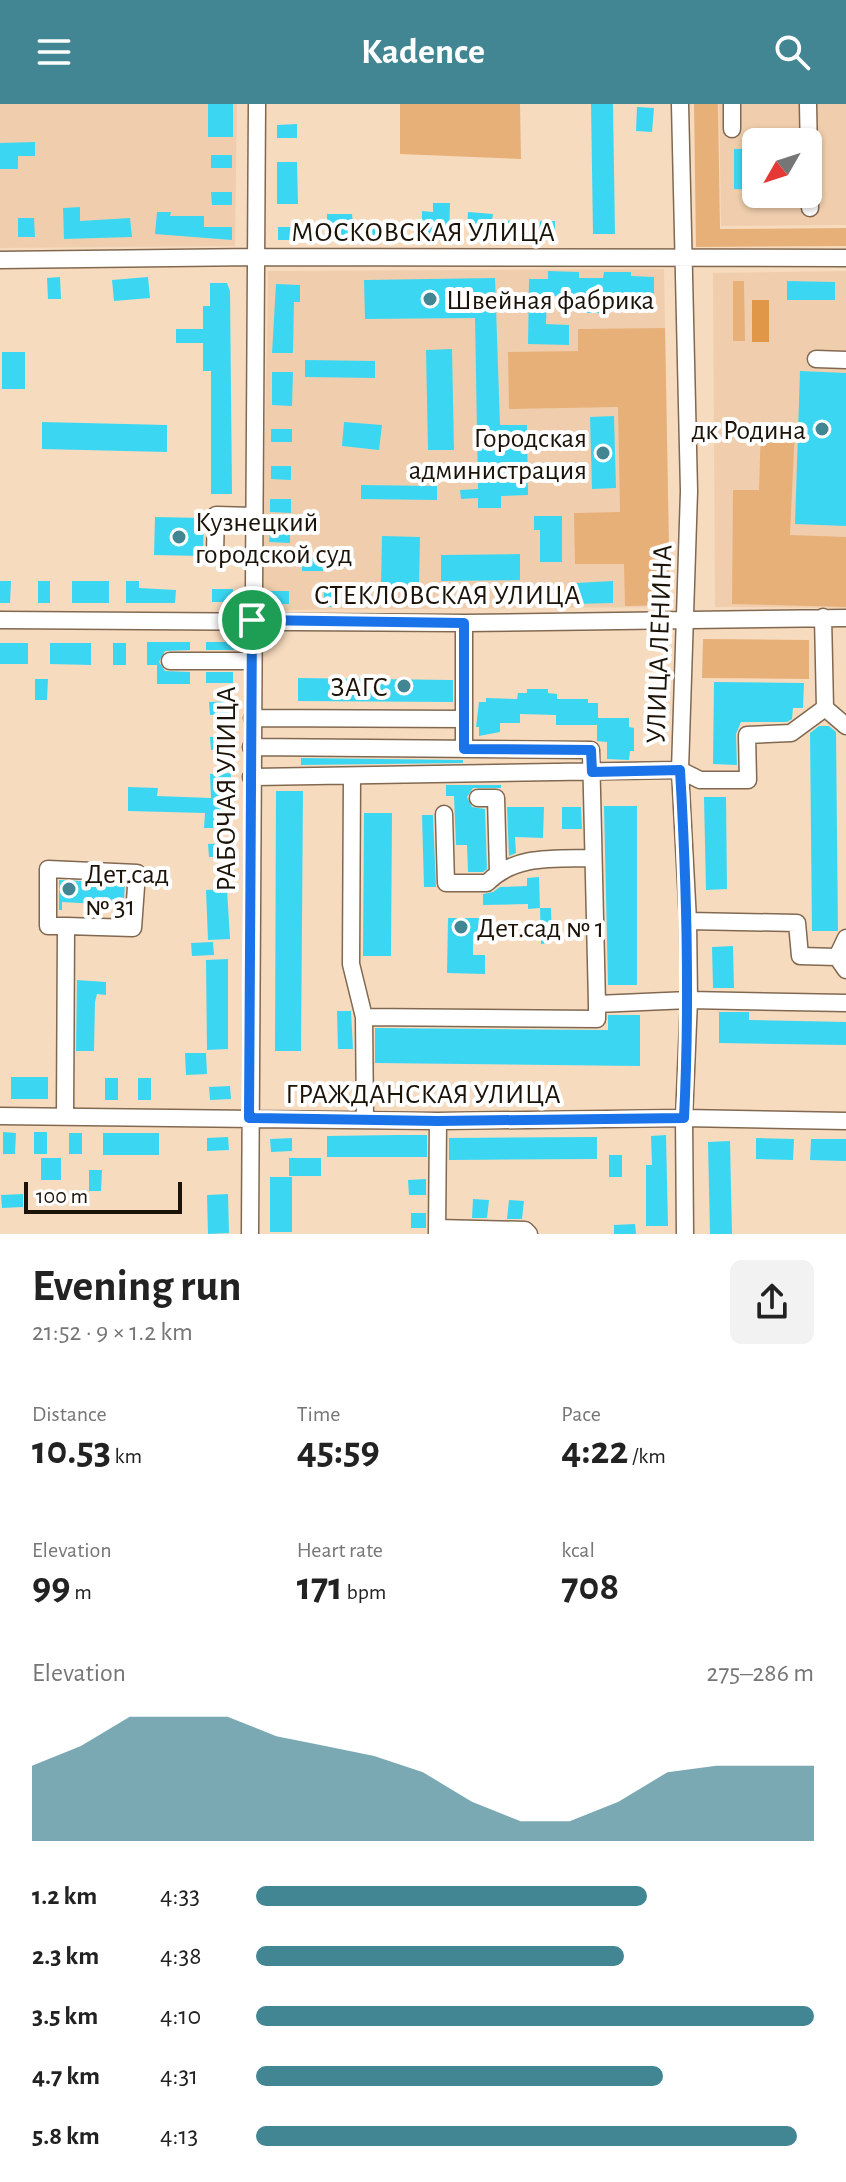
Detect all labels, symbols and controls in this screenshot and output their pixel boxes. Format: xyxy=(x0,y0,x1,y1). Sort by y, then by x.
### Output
icon: menu xyxy=(32,30,76,74)
icon: search xyxy=(770,30,814,74)
text: Kadence xyxy=(361,34,485,70)
north arrow xyxy=(742,128,822,208)
map controls xyxy=(742,128,822,208)
street label: МОСКОВСКАЯ УЛИЦА xyxy=(291,219,555,247)
place label: Швейная фабрика xyxy=(446,287,654,315)
marker: Швейная фабрика xyxy=(421,290,439,308)
place label: дк Родина xyxy=(691,417,806,445)
marker: дк Родина xyxy=(813,420,831,438)
place label: Городская администрация xyxy=(409,425,587,485)
marker: Городская администрация xyxy=(594,444,612,462)
place label: Кузнецкий городской суд xyxy=(195,509,352,569)
marker: Кузнецкий городской суд xyxy=(170,528,188,546)
street label: УЛИЦА ЛЕНИНА xyxy=(643,544,677,744)
street label: СТЕКЛОВСКАЯ УЛИЦА xyxy=(314,582,580,610)
pin xyxy=(218,586,286,654)
icon: arrive xyxy=(230,598,274,642)
place label: ЗАГС xyxy=(331,674,388,702)
marker: ЗАГС xyxy=(395,677,413,695)
street label: РАБОЧАЯ УЛИЦА xyxy=(213,686,241,892)
place label: Дет.сад № 31 xyxy=(85,861,169,921)
marker: Дет.сад № 31 xyxy=(60,880,78,898)
place label: Дет.сад № 1 xyxy=(477,915,605,943)
marker: Дет.сад № 1 xyxy=(452,918,470,936)
street label: ГРАЖДАНСКАЯ УЛИЦА xyxy=(285,1081,561,1109)
scale bar xyxy=(24,1178,182,1214)
text: 100 m xyxy=(36,1185,88,1207)
button: share xyxy=(730,1260,814,1344)
text: Evening run xyxy=(32,1265,241,1309)
text: 21:52 · 9 × 1.2 km xyxy=(32,1319,193,1345)
text: Distance xyxy=(32,1403,107,1425)
text: Time xyxy=(297,1403,341,1425)
text: Pace xyxy=(561,1403,601,1425)
text: 10.53 xyxy=(32,1431,111,1471)
text: 45:59 xyxy=(297,1431,380,1471)
text: 4:22 xyxy=(561,1431,628,1471)
text: km xyxy=(111,1445,142,1467)
text: /km xyxy=(628,1445,666,1467)
text: Elevation xyxy=(32,1539,112,1561)
text: Heart rate xyxy=(297,1539,383,1561)
text: kcal xyxy=(561,1539,595,1561)
text: 99 xyxy=(32,1567,71,1607)
text: 171 xyxy=(297,1567,343,1607)
text: 708 xyxy=(561,1567,619,1607)
text: m xyxy=(71,1581,92,1603)
text: bpm xyxy=(343,1581,386,1603)
text: Elevation xyxy=(32,1660,126,1686)
text: 275–286 m xyxy=(707,1660,814,1686)
text: 1.2 km xyxy=(32,1883,97,1909)
text: 4:33 xyxy=(160,1883,200,1909)
text: 2.3 km xyxy=(32,1943,99,1969)
text: 4:38 xyxy=(160,1943,202,1969)
text: 3.5 km xyxy=(32,2003,98,2029)
text: 4:10 xyxy=(160,2003,201,2029)
text: 4.7 km xyxy=(32,2063,100,2089)
text: 4:31 xyxy=(160,2063,198,2089)
text: 5.8 km xyxy=(32,2123,100,2149)
text: 4:13 xyxy=(160,2123,198,2149)

